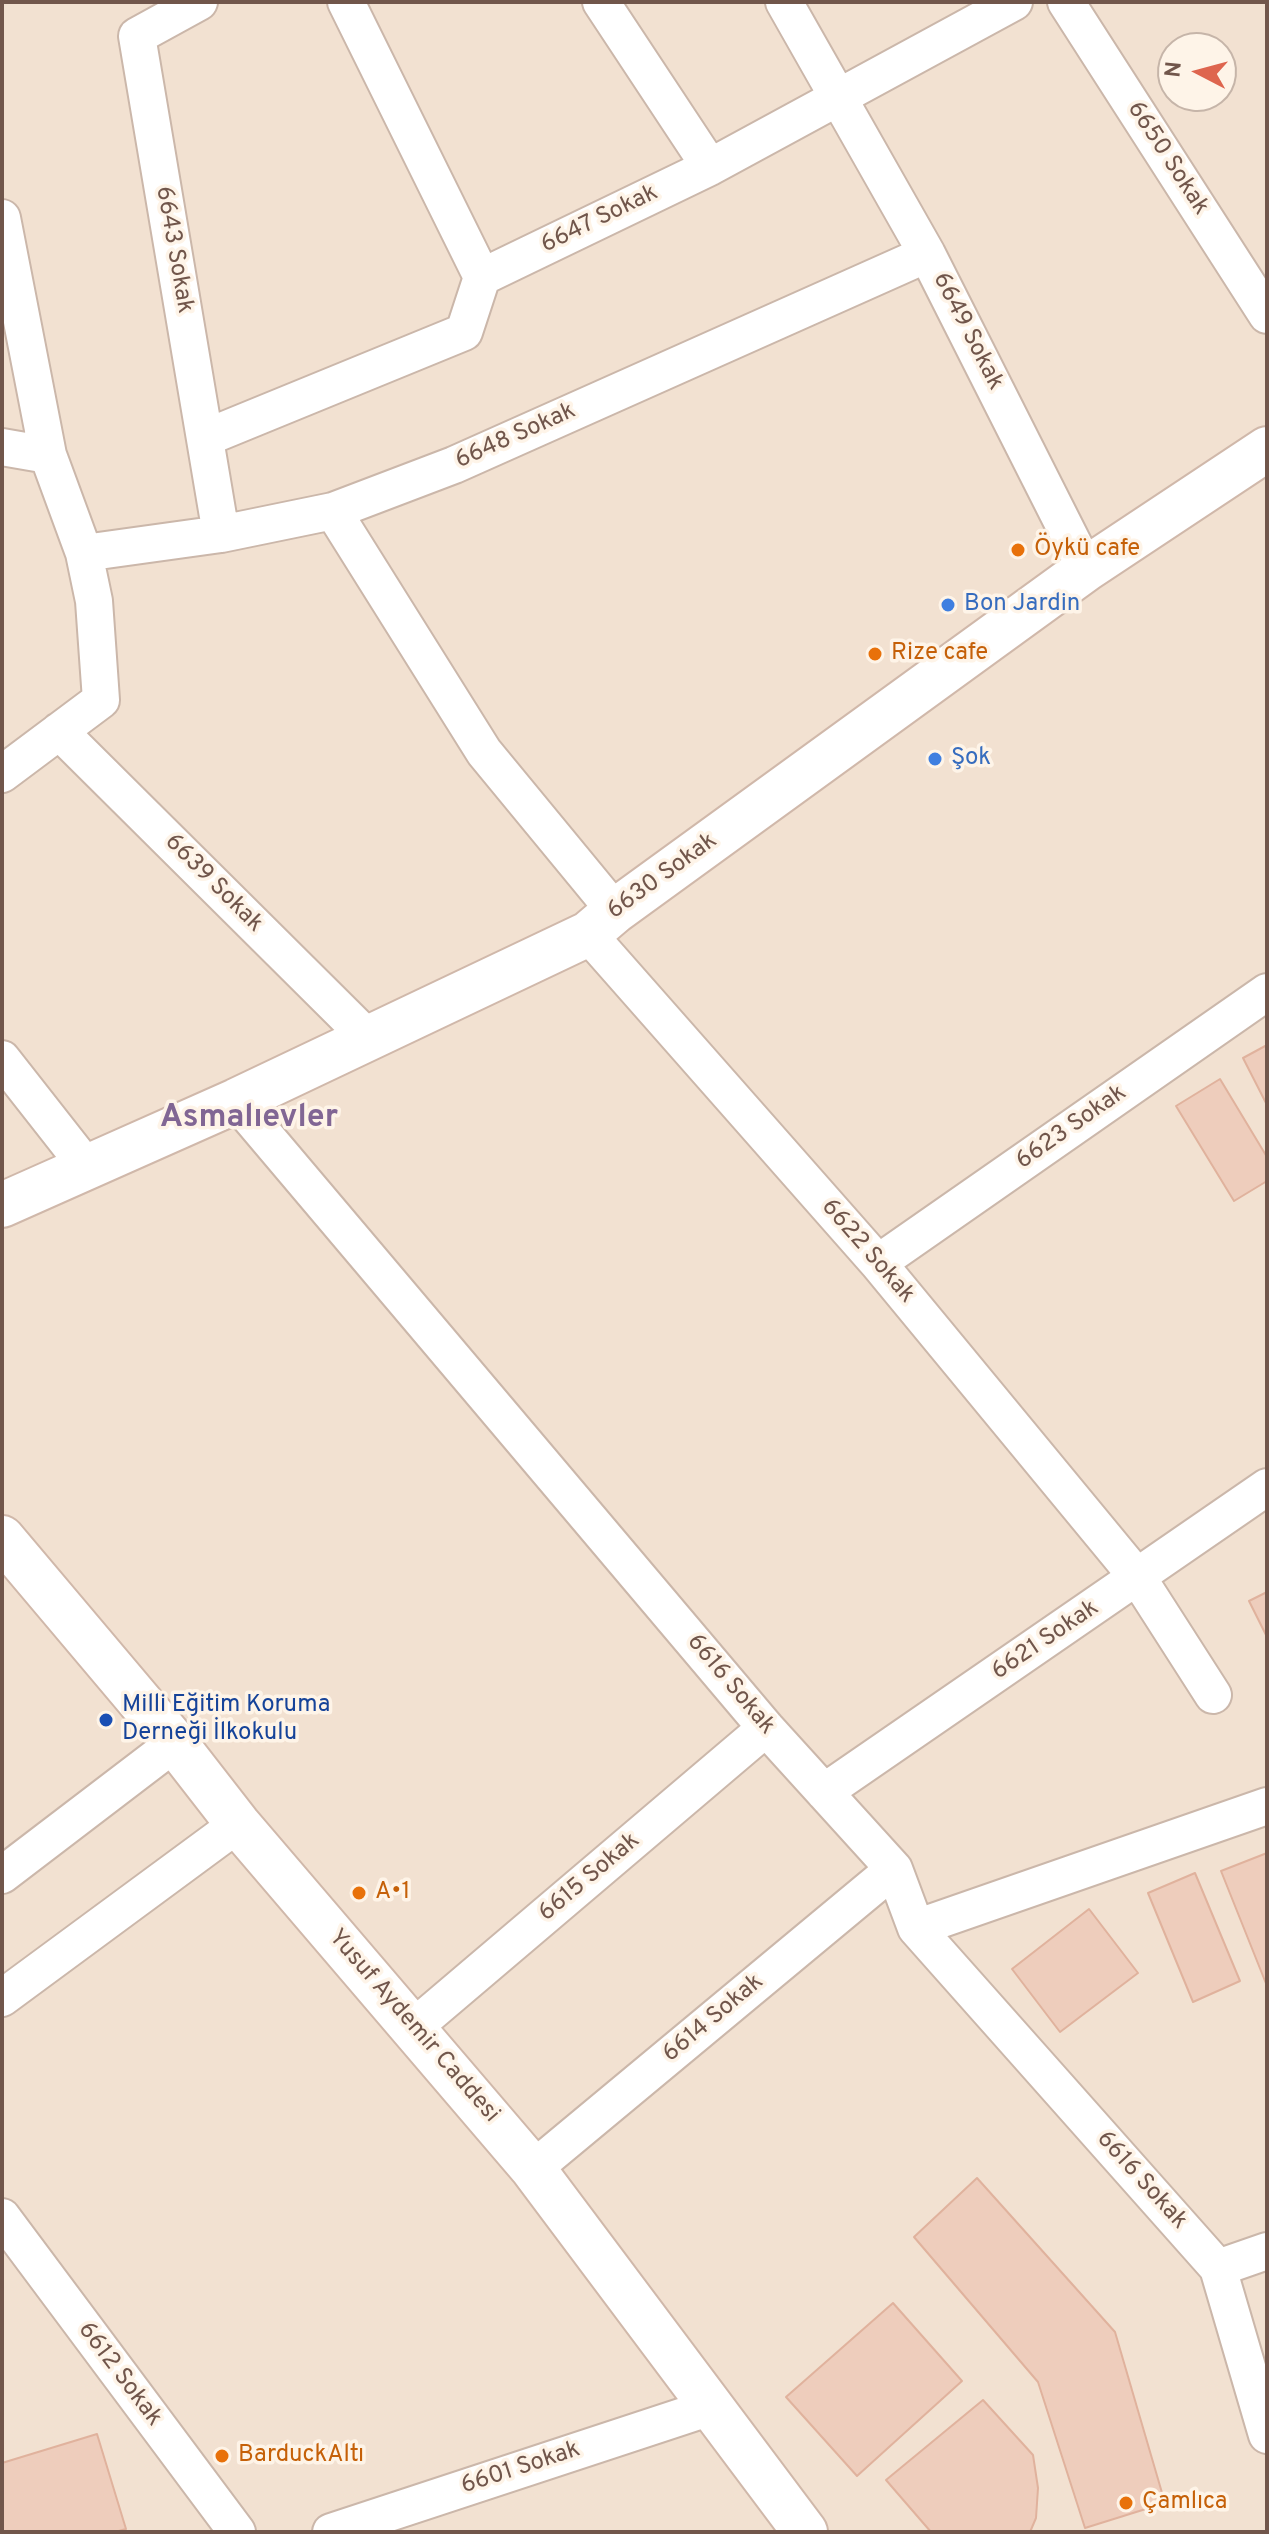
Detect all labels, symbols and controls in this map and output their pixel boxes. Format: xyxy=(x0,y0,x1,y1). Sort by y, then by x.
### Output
north arrow xyxy=(1157,32,1237,112)
text: N xyxy=(1160,60,1189,79)
street label: 6650 Sokak xyxy=(1120,97,1214,221)
street label: 6647 Sokak xyxy=(537,179,663,261)
street label: 6643 Sokak xyxy=(148,184,198,316)
street label: 6649 Sokak xyxy=(925,268,1009,396)
street label: 6648 Sokak xyxy=(451,398,581,476)
place label: Öykü cafe xyxy=(1034,536,1140,564)
marker: Öykü cafe xyxy=(1009,541,1027,559)
place label: Bon Jardin xyxy=(964,591,1080,619)
marker: Bon Jardin xyxy=(939,596,957,614)
place label: Rize cafe xyxy=(891,640,988,668)
marker: Rize cafe xyxy=(866,645,884,663)
place label: Şok xyxy=(951,745,991,773)
marker: Şok xyxy=(926,750,944,768)
street label: 6630 Sokak xyxy=(602,828,724,926)
street label: 6639 Sokak xyxy=(158,829,268,939)
street label: 6623 Sokak xyxy=(1011,1079,1133,1177)
district label: Asmalıevler xyxy=(160,1101,338,1139)
street label: 6622 Sokak xyxy=(814,1194,920,1310)
street label: 6621 Sokak xyxy=(987,1595,1105,1687)
street label: 6616 Sokak xyxy=(680,1629,780,1741)
place label: Milli Eğitim Koruma Derneği İlkokulu xyxy=(122,1692,330,1748)
marker: Milli Eğitim Koruma Derneği İlkokulu xyxy=(97,1711,115,1729)
street label: 6615 Sokak xyxy=(534,1827,646,1929)
place label: A•1 xyxy=(375,1879,410,1907)
marker: A•1 xyxy=(350,1884,368,1902)
street label: Yusuf Aydemir Caddesi xyxy=(321,1924,505,2130)
street label: 6614 Sokak xyxy=(658,1969,770,2069)
street label: 6616 Sokak xyxy=(1089,2126,1193,2236)
street label: 6612 Sokak xyxy=(71,2317,167,2433)
street label: 6601 Sokak xyxy=(458,2436,584,2502)
place label: BarduckAltı xyxy=(238,2442,364,2470)
marker: BarduckAltı xyxy=(213,2447,231,2465)
place label: Çamlıca xyxy=(1142,2489,1227,2517)
marker: Çamlıca xyxy=(1117,2494,1135,2512)

